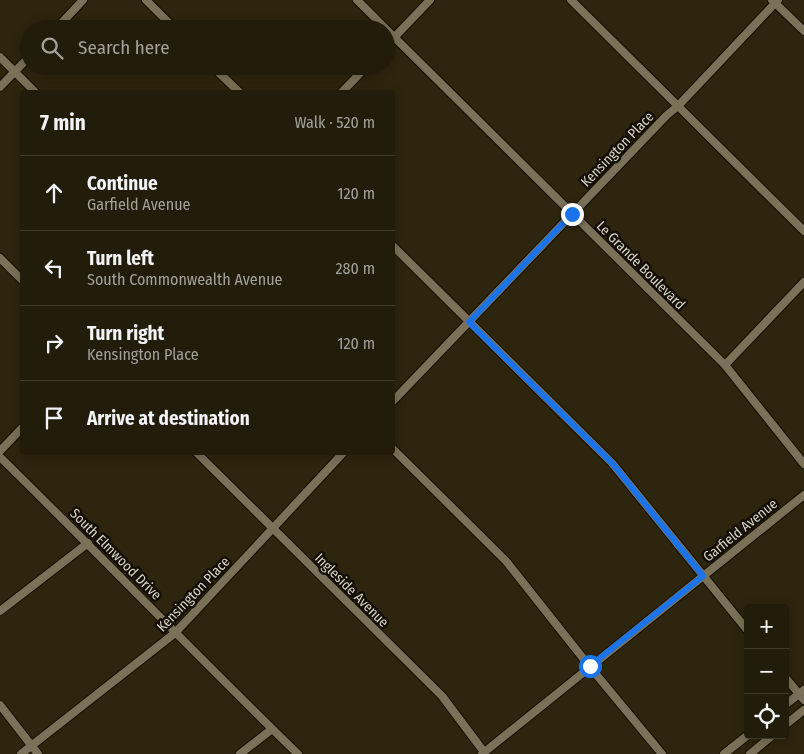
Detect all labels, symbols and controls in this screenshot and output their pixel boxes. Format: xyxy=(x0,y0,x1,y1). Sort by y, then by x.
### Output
search box xyxy=(20,20,395,75)
icon: search xyxy=(38,34,66,62)
text: Search here xyxy=(78,36,170,59)
street label: Kensington Place xyxy=(577,108,657,190)
text: 7 min xyxy=(40,110,86,136)
text: Walk · 520 m xyxy=(295,113,375,132)
text: Continue xyxy=(87,172,158,195)
icon: ahead xyxy=(40,179,68,207)
text: 120 m xyxy=(337,184,375,203)
text: Garfield Avenue xyxy=(87,195,190,214)
route end xyxy=(561,203,584,226)
street label: Le Grande Boulevard xyxy=(593,218,688,313)
text: Turn left xyxy=(87,247,154,270)
icon: left xyxy=(40,254,68,282)
text: 280 m xyxy=(336,259,375,278)
text: South Commonwealth Avenue xyxy=(87,270,282,289)
text: Turn right xyxy=(87,322,164,345)
icon: right xyxy=(40,329,68,357)
text: 120 m xyxy=(337,334,375,353)
text: Kensington Place xyxy=(87,345,199,364)
icon: arrive xyxy=(40,404,68,432)
text: Arrive at destination xyxy=(87,407,250,430)
street label: Garfield Avenue xyxy=(700,495,781,565)
street label: South Elmwood Drive xyxy=(66,505,165,604)
street label: Ingleside Avenue xyxy=(311,550,392,631)
street label: Kensington Place xyxy=(153,553,233,635)
map controls xyxy=(744,604,789,739)
button: + xyxy=(744,604,789,649)
button: − xyxy=(744,649,789,694)
route start xyxy=(579,655,602,678)
button: locate xyxy=(744,694,789,739)

